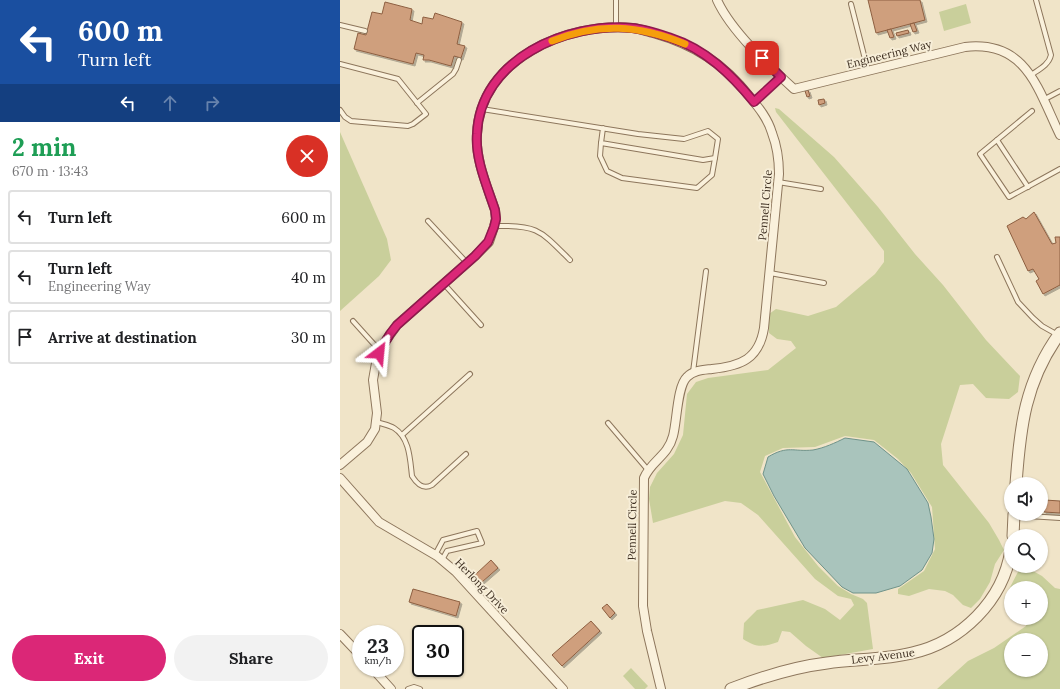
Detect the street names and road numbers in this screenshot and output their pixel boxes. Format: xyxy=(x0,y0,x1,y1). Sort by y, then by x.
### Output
street label: Engineering Way xyxy=(845,37,933,71)
street label: Pennell Circle xyxy=(755,169,775,241)
street label: Pennell Circle xyxy=(624,489,640,561)
street label: Herlong Drive xyxy=(452,555,512,617)
street label: Levy Avenue xyxy=(850,645,916,667)

